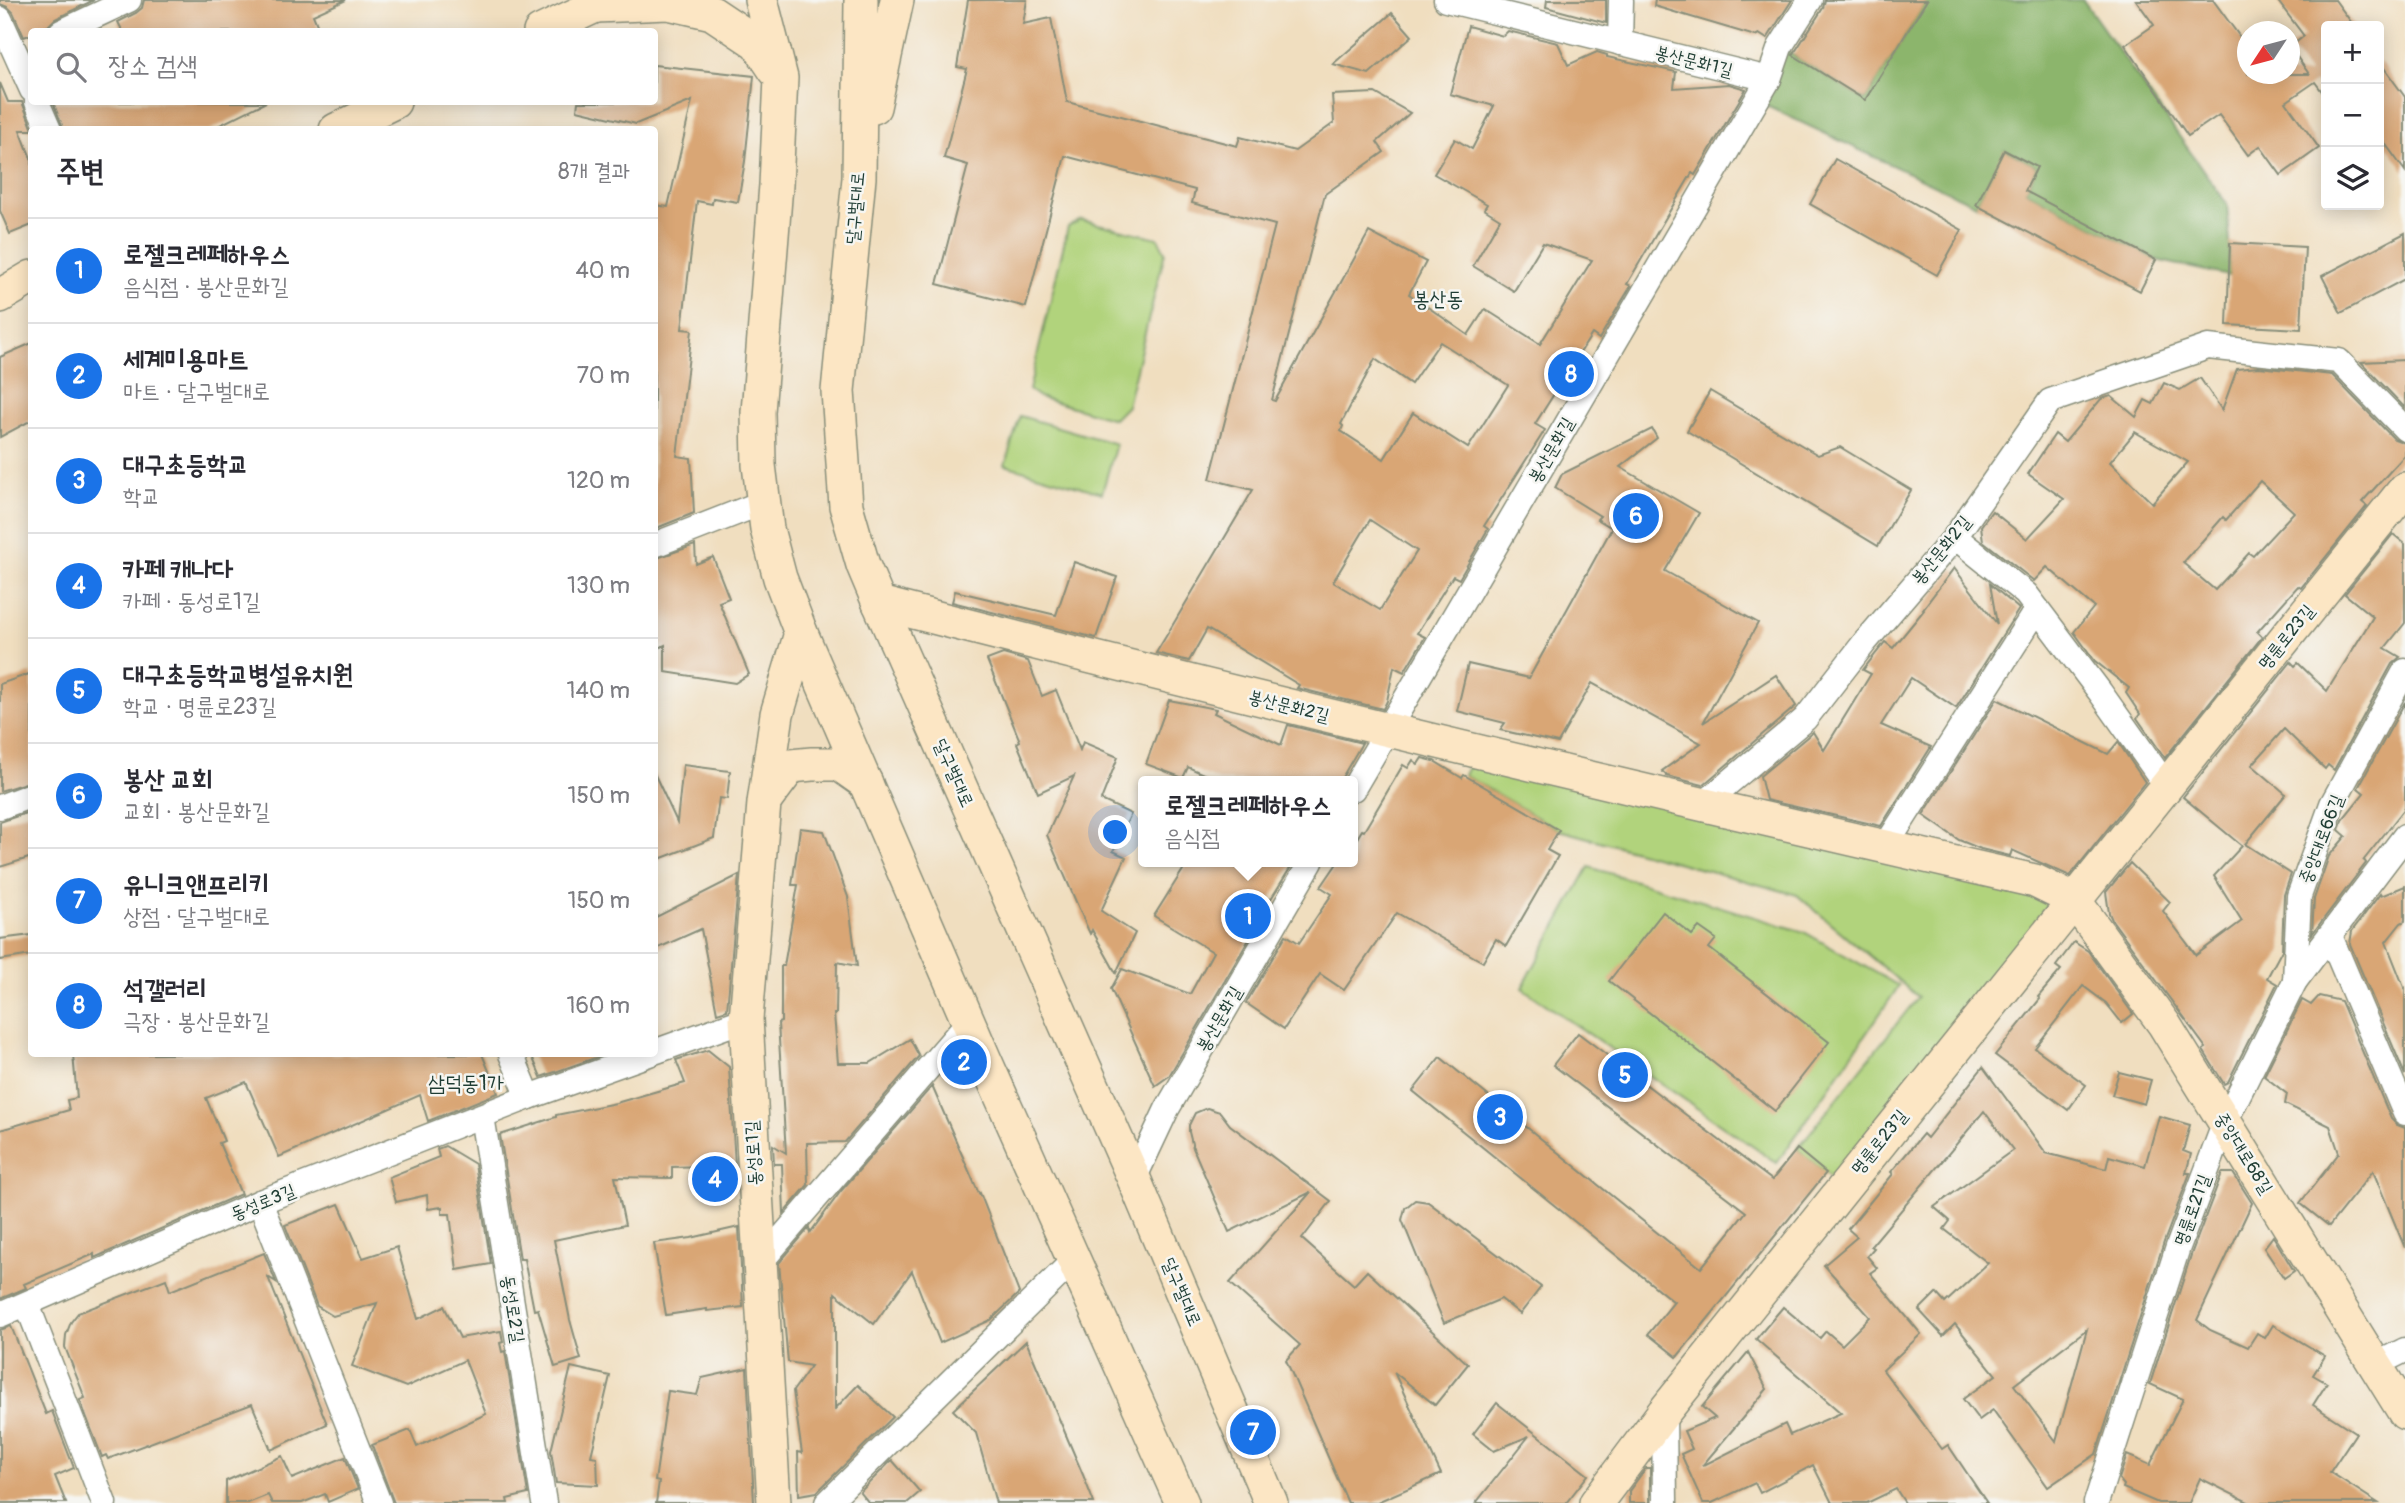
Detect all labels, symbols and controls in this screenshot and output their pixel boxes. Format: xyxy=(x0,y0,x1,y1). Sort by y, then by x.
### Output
north arrow xyxy=(2237,21,2300,84)
map controls xyxy=(2321,21,2384,210)
button: + xyxy=(2321,21,2384,84)
search box xyxy=(28,28,658,105)
street label: 봉산문화1길 xyxy=(1653,41,1736,82)
icon: search xyxy=(52,48,90,86)
text: 장소 검색 xyxy=(108,50,197,82)
button: − xyxy=(2321,84,2384,147)
button: layers xyxy=(2321,147,2384,210)
text: 주변 xyxy=(56,153,104,190)
text: 8개 결과 xyxy=(558,157,630,186)
street label: 달구벌대로 xyxy=(841,171,870,245)
text: 로젤크레페하우스 xyxy=(123,239,290,271)
text: 1 xyxy=(75,256,84,285)
text: 40 m xyxy=(576,256,630,285)
text: 음식점 · 봉산문화길 xyxy=(123,272,288,301)
district label: 봉산동 xyxy=(1413,286,1463,313)
text: 세계미용마트 xyxy=(123,344,249,376)
pin: 8 xyxy=(1548,348,1594,400)
text: 2 xyxy=(73,361,85,390)
text: 70 m xyxy=(577,361,630,390)
text: 마트 · 달구벌대로 xyxy=(123,377,270,406)
street label: 봉산문화길 xyxy=(1523,413,1580,487)
text: 대구초등학교 xyxy=(123,449,249,481)
text: 3 xyxy=(73,466,85,495)
text: 120 m xyxy=(567,466,630,495)
text: 학교 xyxy=(123,482,160,511)
pin: 6 xyxy=(1613,490,1659,542)
street label: 봉산문화2길 xyxy=(1906,511,1977,590)
text: 카페 캐나다 xyxy=(123,554,233,586)
text: 4 xyxy=(72,571,86,600)
text: 130 m xyxy=(567,571,630,600)
text: 카페 · 동성로1길 xyxy=(123,587,260,616)
street label: 명륜로23길 xyxy=(2253,600,2320,675)
text: 대구초등학교병설유치원 xyxy=(123,659,353,691)
text: 5 xyxy=(73,676,85,705)
text: 140 m xyxy=(567,676,630,705)
street label: 봉산문화2길 xyxy=(1246,685,1332,728)
text: 학교 · 명륜로23길 xyxy=(123,692,276,721)
street label: 달구벌대로 xyxy=(928,735,979,811)
text: 봉산 교회 xyxy=(123,764,212,796)
popup xyxy=(1138,776,1358,867)
text: 6 xyxy=(72,781,86,810)
text: 150 m xyxy=(567,781,630,810)
text: 로젤크레페하우스 xyxy=(1164,790,1332,822)
street label: 중앙대로66길 xyxy=(2294,791,2349,887)
text: 교회 · 봉산문화길 xyxy=(123,797,270,826)
your location xyxy=(1098,815,1132,849)
text: 음식점 xyxy=(1164,823,1220,852)
text: 유니크앤프리키 xyxy=(123,869,269,901)
text: 7 xyxy=(73,886,85,915)
text: 150 m xyxy=(567,886,630,915)
pin: 1 xyxy=(1225,890,1271,942)
text: 상점 · 달구벌대로 xyxy=(123,902,270,931)
text: 석갤러리 xyxy=(123,974,207,1006)
street label: 봉산문화길 xyxy=(1191,982,1248,1056)
text: 8 xyxy=(73,991,85,1020)
text: 160 m xyxy=(566,991,630,1020)
text: 극장 · 봉산문화길 xyxy=(123,1007,270,1036)
pin: 2 xyxy=(941,1036,987,1088)
pin: 5 xyxy=(1602,1049,1648,1101)
district label: 삼덕동1가 xyxy=(428,1070,504,1097)
pin: 3 xyxy=(1477,1091,1523,1143)
street label: 명륜로23길 xyxy=(1846,1105,1913,1180)
street label: 중앙대로68길 xyxy=(2209,1108,2278,1199)
street label: 동성로1길 xyxy=(740,1119,767,1186)
pin: 4 xyxy=(692,1153,738,1205)
street label: 명륜로21길 xyxy=(2169,1171,2216,1249)
street label: 동성로3길 xyxy=(227,1179,299,1226)
street label: 달구벌대로 xyxy=(1157,1254,1206,1330)
street label: 동성로2길 xyxy=(496,1274,529,1345)
pin: 7 xyxy=(1230,1406,1276,1458)

